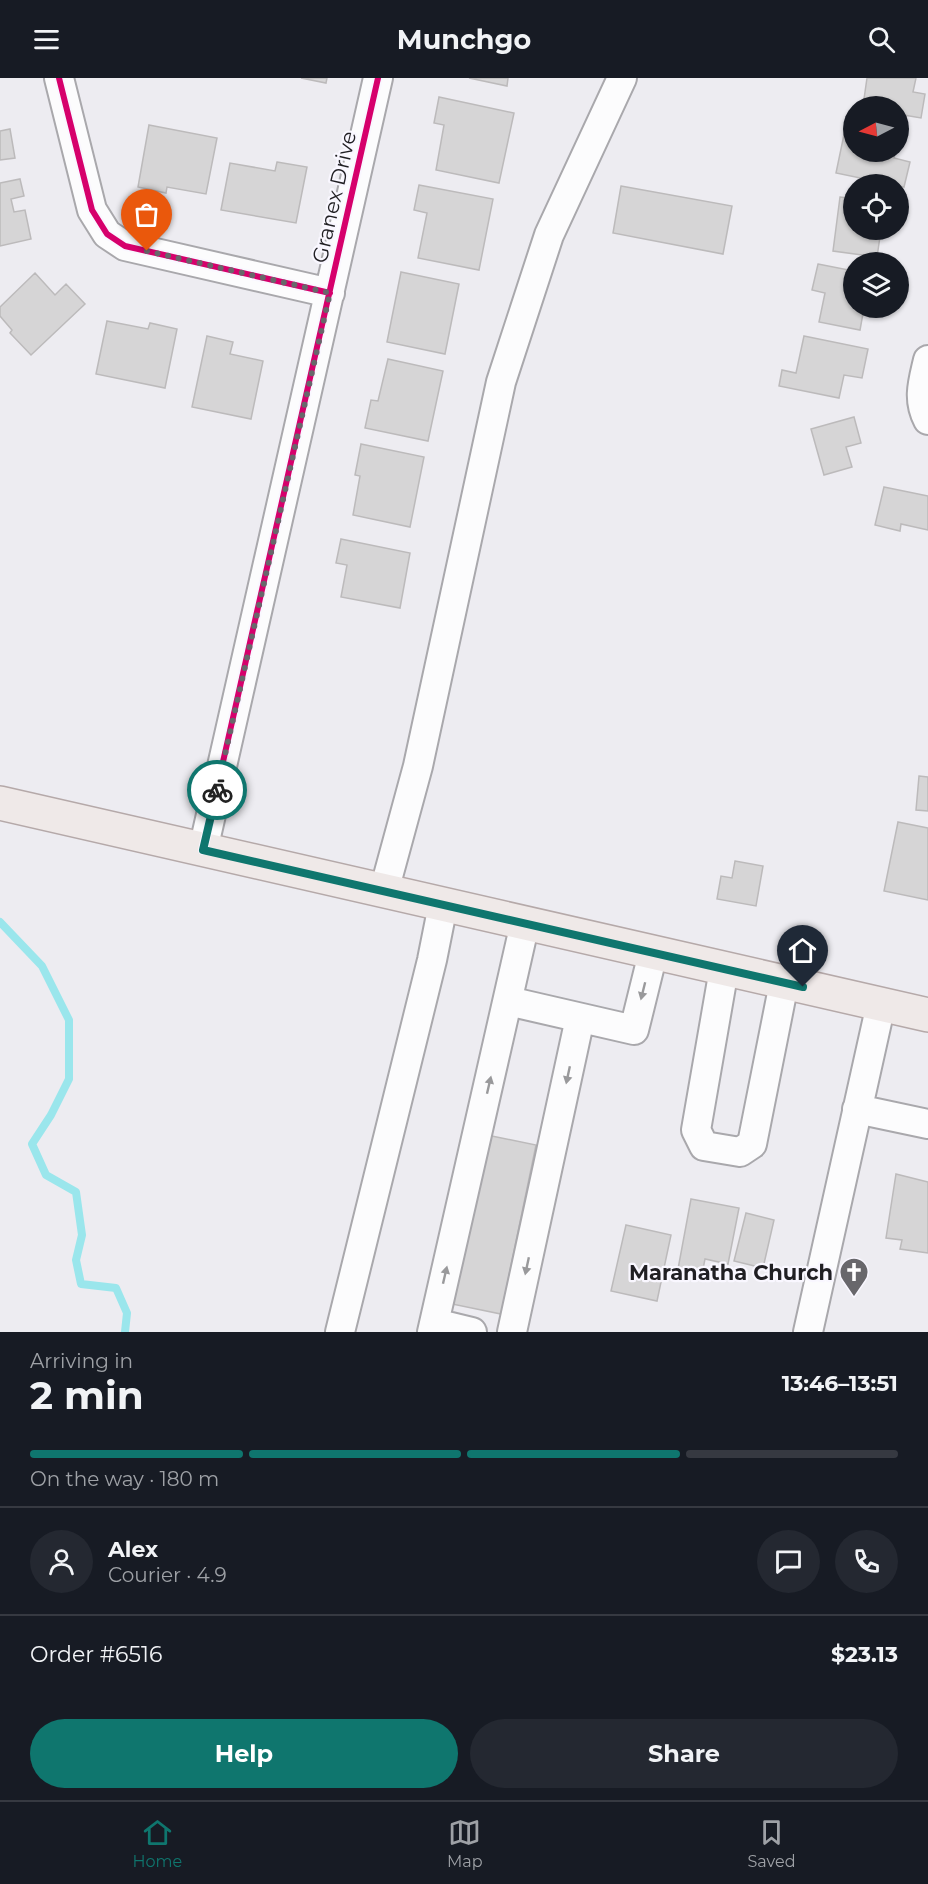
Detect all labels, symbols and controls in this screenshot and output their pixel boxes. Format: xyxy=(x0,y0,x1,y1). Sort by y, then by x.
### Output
icon: menu xyxy=(30,23,63,56)
text: Munchgo xyxy=(397,23,531,56)
icon: search xyxy=(865,23,898,56)
north arrow xyxy=(843,96,909,162)
map controls xyxy=(843,96,909,318)
street label: Granex Drive xyxy=(307,129,361,265)
button: locate xyxy=(843,174,909,240)
pin xyxy=(121,189,172,251)
icon: bag xyxy=(130,198,163,231)
button: layers xyxy=(843,252,909,318)
courier xyxy=(187,760,247,820)
icon: bike xyxy=(201,774,234,807)
pin xyxy=(777,925,828,987)
icon: home xyxy=(786,934,819,967)
one-way arrow xyxy=(638,982,648,1001)
one-way arrow xyxy=(563,1066,572,1085)
one-way arrow xyxy=(484,1076,494,1094)
one-way arrow xyxy=(521,1256,531,1275)
church icon: Maranatha Church xyxy=(838,1256,870,1298)
place label: Maranatha Church xyxy=(629,1260,833,1285)
one-way arrow xyxy=(441,1266,451,1284)
text: Arriving in xyxy=(30,1349,133,1373)
text: 13:46–13:51 xyxy=(782,1370,898,1397)
text: 2 min xyxy=(30,1371,144,1419)
text: On the way · 180 m xyxy=(30,1467,219,1491)
button: person xyxy=(30,1530,93,1593)
button: chat xyxy=(757,1530,820,1593)
button: phone xyxy=(835,1530,898,1593)
text: Alex xyxy=(108,1536,158,1563)
text: Courier · 4.9 xyxy=(108,1563,227,1587)
text: Order #6516 xyxy=(30,1641,162,1668)
text: $23.13 xyxy=(831,1641,898,1668)
button: Help xyxy=(30,1719,458,1788)
button: Share xyxy=(470,1719,898,1788)
tab: Home xyxy=(132,1816,182,1871)
tab: Map xyxy=(447,1816,483,1871)
tab: Saved xyxy=(747,1816,796,1871)

